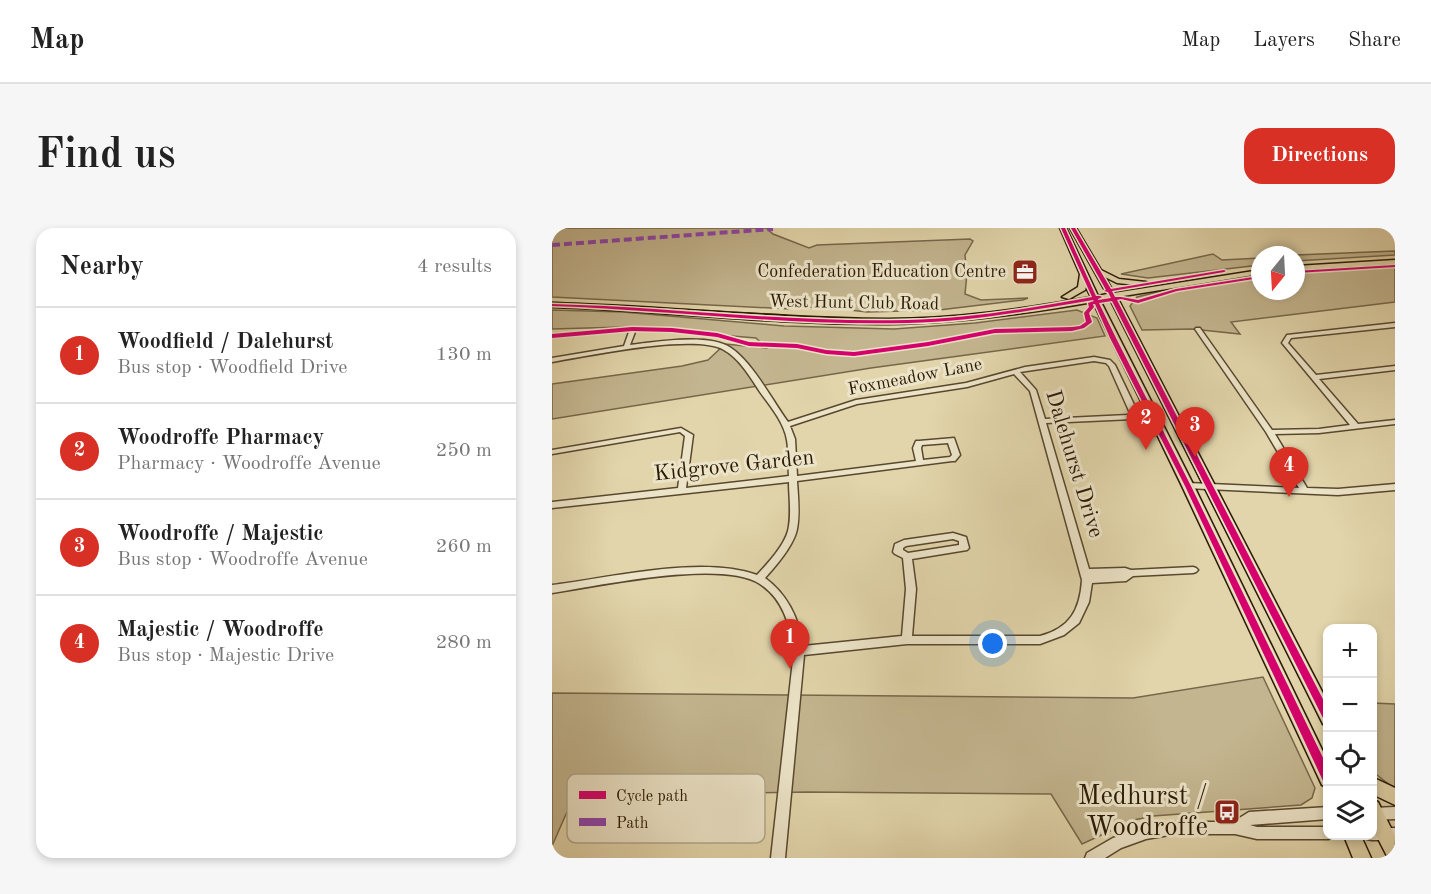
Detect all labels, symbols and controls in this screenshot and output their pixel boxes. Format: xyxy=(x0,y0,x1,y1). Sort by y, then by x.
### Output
text: Map xyxy=(30,27,84,55)
text: Map xyxy=(1181,30,1220,51)
text: Layers xyxy=(1253,30,1315,51)
text: Share xyxy=(1348,30,1401,51)
button: Directions xyxy=(1244,128,1395,184)
text: Find us xyxy=(36,135,175,177)
north arrow xyxy=(1251,246,1305,300)
text: Nearby xyxy=(60,254,144,280)
text: 4 results xyxy=(417,257,492,277)
office icon: Confederation Education Centre xyxy=(1010,257,1040,287)
place label: Confederation Education Centre xyxy=(757,263,1006,281)
street label: West Hunt Club Road xyxy=(769,293,939,313)
text: Woodfield / Dalehurst xyxy=(117,331,333,353)
text: 1 xyxy=(74,345,85,365)
text: 130 m xyxy=(436,345,492,365)
street label: Foxmeadow Lane xyxy=(846,355,984,399)
text: Bus stop · Woodfield Drive xyxy=(117,358,348,378)
street label: Dalehurst Drive xyxy=(1041,388,1107,540)
pin: 2 xyxy=(1126,400,1166,450)
pin: 3 xyxy=(1176,408,1214,457)
text: Woodroffe Pharmacy xyxy=(117,427,324,449)
text: 2 xyxy=(74,441,85,461)
text: 250 m xyxy=(436,441,492,461)
street label: Kidgrove Garden xyxy=(653,447,815,485)
pin: 4 xyxy=(1270,448,1308,497)
text: Pharmacy · Woodroffe Avenue xyxy=(117,454,381,474)
text: Woodroffe / Majestic xyxy=(117,523,324,545)
text: 3 xyxy=(74,537,85,557)
text: 260 m xyxy=(436,537,492,557)
text: Bus stop · Woodroffe Avenue xyxy=(117,550,368,570)
text: Majestic / Woodroffe xyxy=(117,619,324,641)
pin: 1 xyxy=(770,620,810,669)
map controls xyxy=(1323,624,1377,840)
button: + xyxy=(1323,624,1377,678)
your location xyxy=(978,629,1007,658)
text: 4 xyxy=(74,633,85,653)
text: 280 m xyxy=(436,633,492,653)
text: Bus stop · Majestic Drive xyxy=(117,646,334,666)
button: − xyxy=(1323,678,1377,732)
button: locate xyxy=(1323,732,1377,786)
legend xyxy=(567,774,765,843)
place label: Medhurst / Woodroffe xyxy=(1078,783,1208,841)
button: layers xyxy=(1323,786,1377,840)
text: Cycle path xyxy=(616,789,688,805)
bus stop icon: Medhurst / Woodroffe xyxy=(1212,797,1242,827)
text: Path xyxy=(616,816,649,832)

